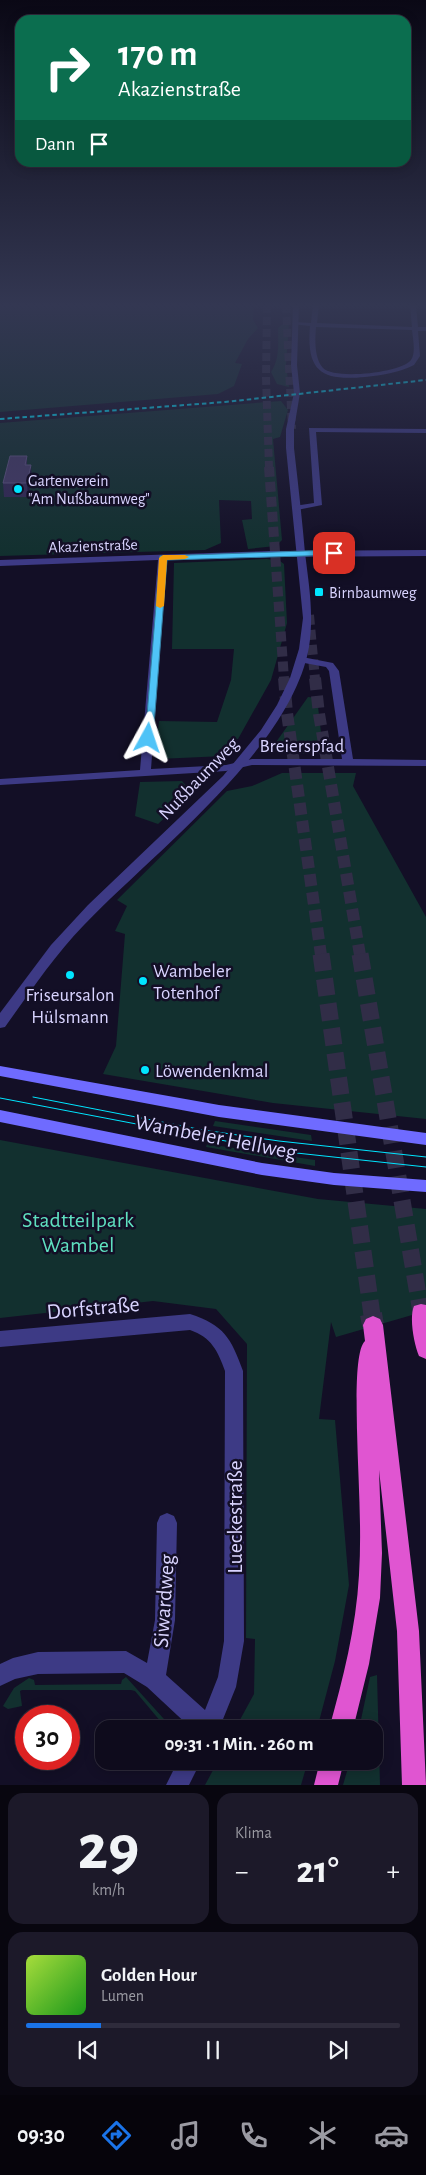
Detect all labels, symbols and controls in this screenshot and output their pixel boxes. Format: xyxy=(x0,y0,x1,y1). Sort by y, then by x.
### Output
icon: right xyxy=(35,35,100,100)
text: 170 m xyxy=(118,37,198,72)
text: Akazienstraße xyxy=(118,78,241,100)
icon: arrive xyxy=(85,130,113,158)
text: Dann xyxy=(35,135,75,154)
place label: Gartenverein "Am Nußbaumweg" xyxy=(28,473,150,507)
marker: Gartenverein "Am Nußbaumweg" xyxy=(12,483,24,495)
pin xyxy=(313,532,355,574)
street label: Akazienstraße xyxy=(48,536,138,556)
icon: arrive xyxy=(320,539,348,567)
place label: Birnbaumweg xyxy=(329,585,417,601)
marker: Birnbaumweg xyxy=(313,586,325,598)
position arrow xyxy=(121,711,173,763)
street label: Nußbaumweg xyxy=(155,734,243,824)
street label: Breierspfad xyxy=(260,737,345,756)
place label: Wambeler Totenhof xyxy=(153,962,231,1003)
marker: Friseursalon Hülsmann xyxy=(64,969,76,981)
marker: Wambeler Totenhof xyxy=(137,975,149,987)
place label: Friseursalon Hülsmann xyxy=(25,986,115,1027)
place label: Löwendenkmal xyxy=(155,1062,269,1081)
marker: Löwendenkmal xyxy=(139,1064,151,1076)
street label: Wambeler Hellweg xyxy=(133,1110,299,1164)
park label: Stadtteilpark Wambel xyxy=(22,1209,134,1256)
street label: Dorfstraße xyxy=(46,1293,140,1323)
street label: Lueckestraße xyxy=(224,1460,246,1574)
street label: Siwardweg xyxy=(150,1553,178,1649)
speed limit sign: 30 xyxy=(15,1705,80,1770)
text: 09:31 · 1 Min. · 260 m xyxy=(164,1735,314,1754)
text: 29 xyxy=(77,1816,140,1881)
text: Klima xyxy=(235,1825,272,1841)
text: 21° xyxy=(296,1852,339,1890)
text: − xyxy=(235,1858,248,1886)
text: + xyxy=(387,1858,400,1886)
text: km/h xyxy=(92,1882,125,1898)
text: Golden Hour xyxy=(101,1966,197,1985)
text: Lumen xyxy=(101,1988,144,2004)
icon: previous xyxy=(74,2036,102,2064)
icon: pause xyxy=(199,2036,227,2064)
icon: next xyxy=(324,2036,352,2064)
icon: directions xyxy=(99,2118,134,2153)
icon: music xyxy=(168,2118,203,2153)
icon: phone xyxy=(236,2118,271,2153)
icon: climate xyxy=(305,2118,340,2153)
icon: car xyxy=(374,2118,409,2153)
text: 09:30 xyxy=(17,2124,65,2146)

